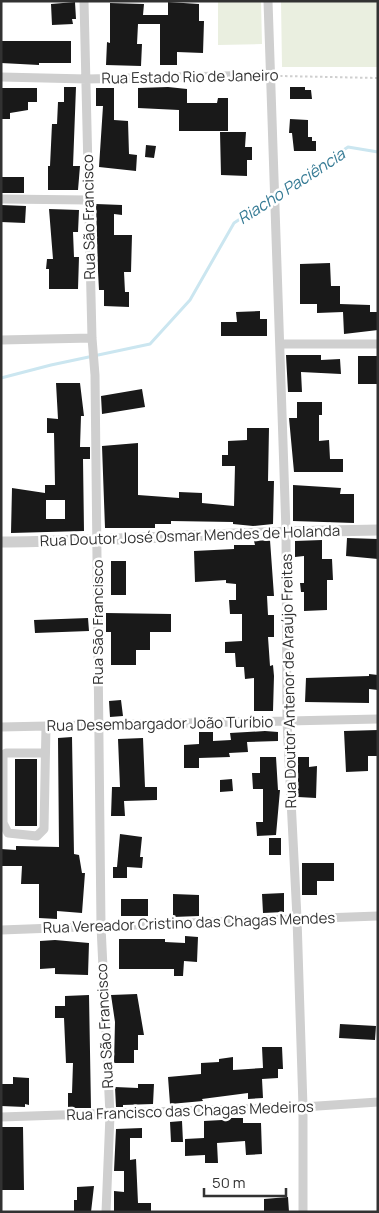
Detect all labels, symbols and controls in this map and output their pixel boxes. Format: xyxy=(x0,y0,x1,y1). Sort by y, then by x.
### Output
street label: Rua Estado Rio de Janeiro xyxy=(101,64,279,89)
water label: Riacho Paciência xyxy=(233,142,350,229)
street label: Rua São Francisco xyxy=(77,154,100,280)
street label: Rua Doutor José Osmar Mendes de Holanda xyxy=(40,520,340,551)
street label: Rua Doutor Antenor de Araújo Freitas xyxy=(276,553,301,809)
street label: Rua São Francisco xyxy=(87,559,108,685)
street label: Rua Desembargador João Turíbio xyxy=(46,711,274,736)
street label: Rua Vereador Cristino das Chagas Mendes xyxy=(42,907,336,938)
street label: Rua São Francisco xyxy=(91,963,118,1089)
street label: Rua Francisco das Chagas Medeiros xyxy=(66,1096,314,1125)
scale bar xyxy=(204,1166,286,1198)
text: 50 m xyxy=(212,1172,246,1193)

